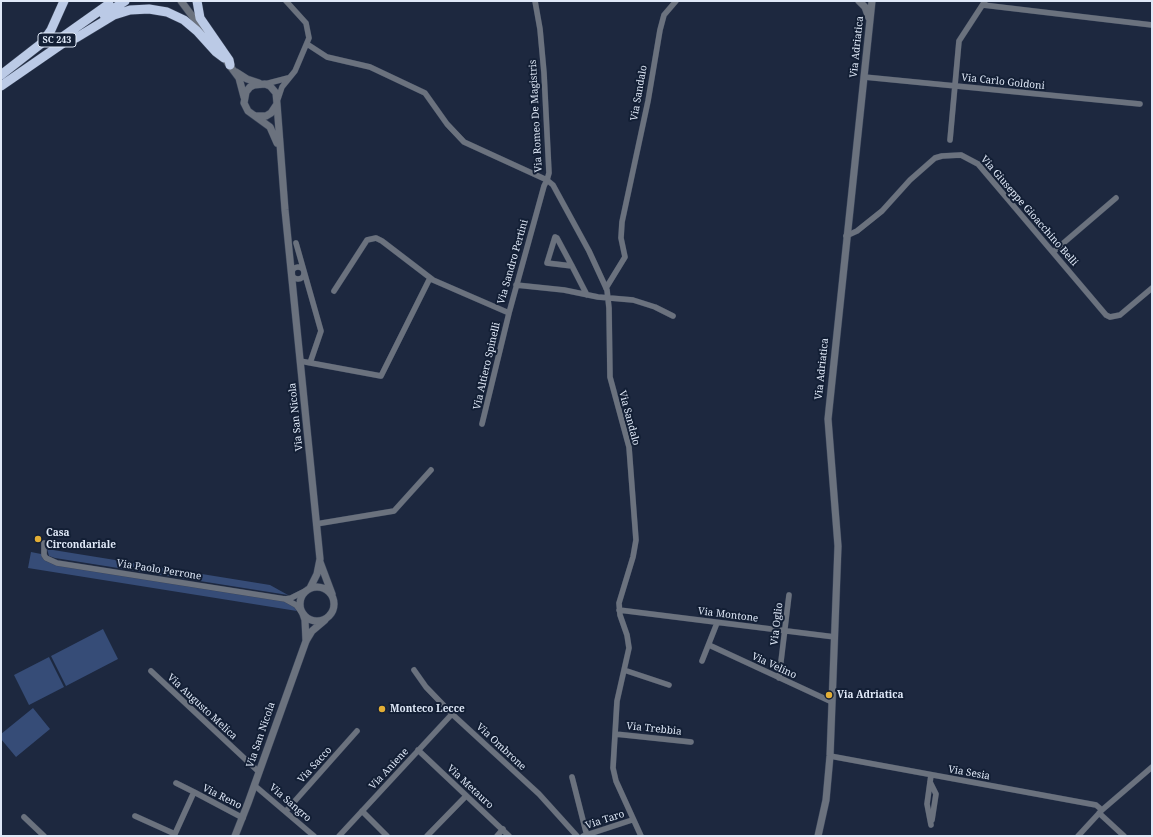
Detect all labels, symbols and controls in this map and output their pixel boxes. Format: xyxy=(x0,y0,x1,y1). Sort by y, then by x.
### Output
street label: Via Adriatica xyxy=(848,16,866,78)
road number: SC 243 xyxy=(38,33,76,47)
street label: Via Romeo De Magistris xyxy=(527,59,545,173)
street label: Via Sandalo xyxy=(628,64,650,122)
street label: Via Carlo Goldoni xyxy=(961,72,1045,92)
street label: Via Giuseppe Gioacchino Belli xyxy=(978,153,1080,269)
street label: Via Sandro Pertini xyxy=(495,218,531,306)
street label: Via Altiero Spinelli xyxy=(471,321,503,411)
street label: Via Adriatica xyxy=(813,338,831,400)
street label: Via San Nicola xyxy=(286,382,306,452)
street label: Via Sandalo xyxy=(616,389,642,447)
place label: Casa Circondariale xyxy=(46,527,116,550)
marker: Casa Circondariale xyxy=(33,534,43,544)
street label: Via Paolo Perrone xyxy=(116,557,202,583)
street label: Via Oglio xyxy=(768,602,786,646)
street label: Via Montone xyxy=(697,605,759,625)
street label: Via Velino xyxy=(750,650,798,682)
street label: Via Augusto Melica xyxy=(165,672,239,742)
place label: Via Adriatica xyxy=(837,689,904,701)
marker: Via Adriatica xyxy=(824,690,834,700)
street label: Via San Nicola xyxy=(244,701,278,769)
place label: Monteco Lecce xyxy=(390,703,465,715)
marker: Monteco Lecce xyxy=(377,704,387,714)
street label: Via Trebbia xyxy=(626,720,682,738)
street label: Via Ombrone xyxy=(474,721,528,773)
street label: Via Sacco xyxy=(296,744,334,786)
street label: Via Aniene xyxy=(367,746,411,792)
street label: Via Metauro xyxy=(444,763,496,811)
street label: Via Sesia xyxy=(947,763,991,783)
street label: Via Reno xyxy=(200,782,244,812)
street label: Via Sangro xyxy=(267,782,313,824)
street label: Via Taro xyxy=(584,808,626,832)

